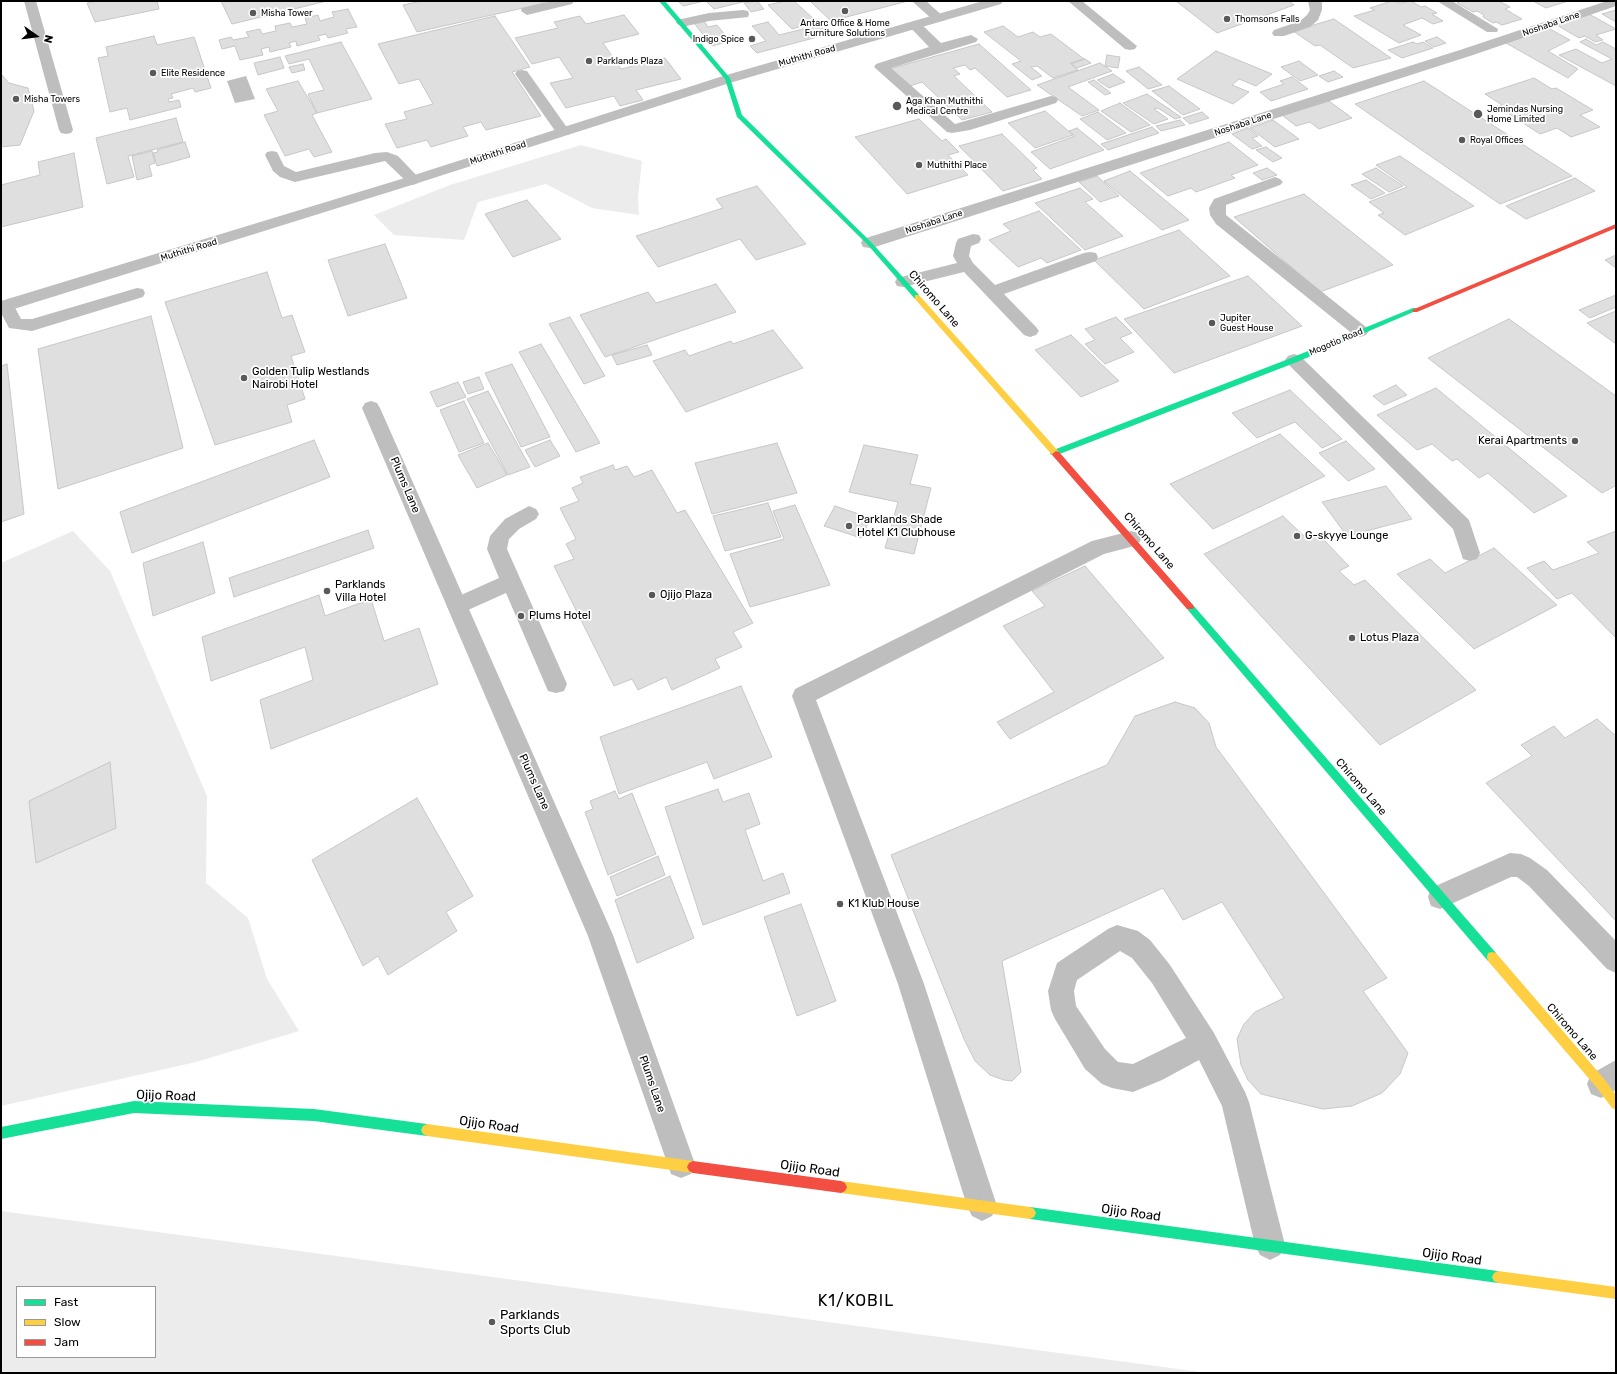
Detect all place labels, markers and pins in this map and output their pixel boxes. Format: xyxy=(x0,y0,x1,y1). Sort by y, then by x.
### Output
marker: Antarc Office & Home Furniture Solutions xyxy=(840,6,850,16)
marker: Misha Tower xyxy=(248,8,258,18)
place label: Misha Tower xyxy=(261,8,313,18)
marker: Thomsons Falls xyxy=(1222,14,1232,24)
place label: Thomsons Falls xyxy=(1235,14,1300,24)
place label: Antarc Office & Home Furniture Solutions xyxy=(800,18,890,39)
place label: Indigo Spice xyxy=(693,34,744,44)
marker: Indigo Spice xyxy=(747,34,757,44)
marker: Parklands Plaza xyxy=(584,56,594,66)
place label: Parklands Plaza xyxy=(597,56,663,66)
marker: Elite Residence xyxy=(148,68,158,78)
place label: Elite Residence xyxy=(161,68,225,78)
marker: Misha Towers xyxy=(11,94,21,104)
place label: Misha Towers xyxy=(24,94,80,104)
place label: Aga Khan Muthithi Medical Centre xyxy=(906,96,983,117)
marker: Aga Khan Muthithi Medical Centre xyxy=(891,100,903,112)
place label: Jemindas Nursing Home Limited xyxy=(1487,104,1563,125)
marker: Jemindas Nursing Home Limited xyxy=(1472,108,1484,120)
marker: Royal Offices xyxy=(1457,135,1467,145)
place label: Royal Offices xyxy=(1470,135,1523,145)
marker: Muthithi Place xyxy=(914,160,924,170)
place label: Muthithi Place xyxy=(927,160,987,170)
place label: Jupiter Guest House xyxy=(1220,313,1274,334)
marker: Jupiter Guest House xyxy=(1207,318,1217,328)
place label: Golden Tulip Westlands Nairobi Hotel xyxy=(252,365,369,391)
marker: Golden Tulip Westlands Nairobi Hotel xyxy=(239,373,249,383)
place label: Kerai Apartments xyxy=(1478,434,1567,448)
marker: Kerai Apartments xyxy=(1570,436,1580,446)
place label: Parklands Shade Hotel K1 Clubhouse xyxy=(857,513,955,539)
marker: Parklands Shade Hotel K1 Clubhouse xyxy=(844,521,854,531)
place label: G-skyye Lounge xyxy=(1305,529,1388,543)
marker: G-skyye Lounge xyxy=(1292,531,1302,541)
place label: Parklands Villa Hotel xyxy=(335,578,386,604)
marker: Parklands Villa Hotel xyxy=(322,586,332,596)
place label: Ojijo Plaza xyxy=(660,588,712,602)
marker: Ojijo Plaza xyxy=(647,590,657,600)
place label: Plums Hotel xyxy=(529,609,591,623)
marker: Plums Hotel xyxy=(516,611,526,621)
place label: Lotus Plaza xyxy=(1360,631,1419,645)
marker: Lotus Plaza xyxy=(1347,633,1357,643)
place label: K1 Klub House xyxy=(848,897,920,911)
marker: K1 Klub House xyxy=(835,899,845,909)
place label: Parklands Sports Club xyxy=(500,1307,571,1338)
marker: Parklands Sports Club xyxy=(487,1317,497,1327)

